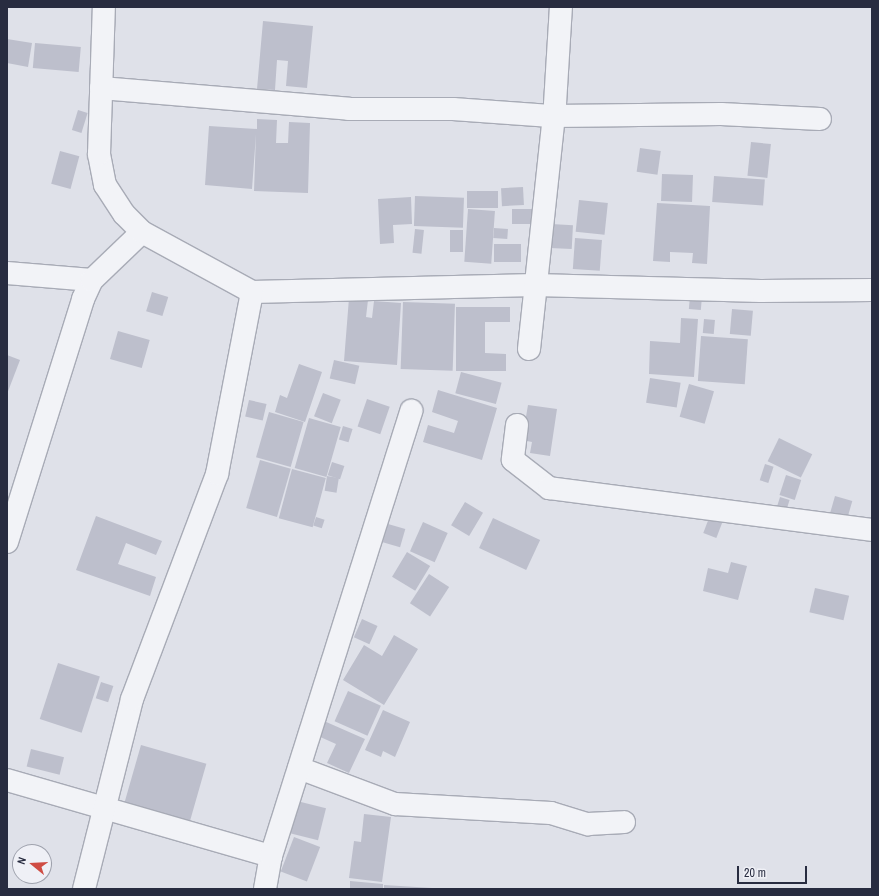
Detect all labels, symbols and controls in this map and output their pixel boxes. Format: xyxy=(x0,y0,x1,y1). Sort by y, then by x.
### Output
north arrow xyxy=(12,844,52,884)
text: N xyxy=(14,855,29,866)
scale bar xyxy=(739,858,809,884)
text: 20 m xyxy=(744,865,766,881)

